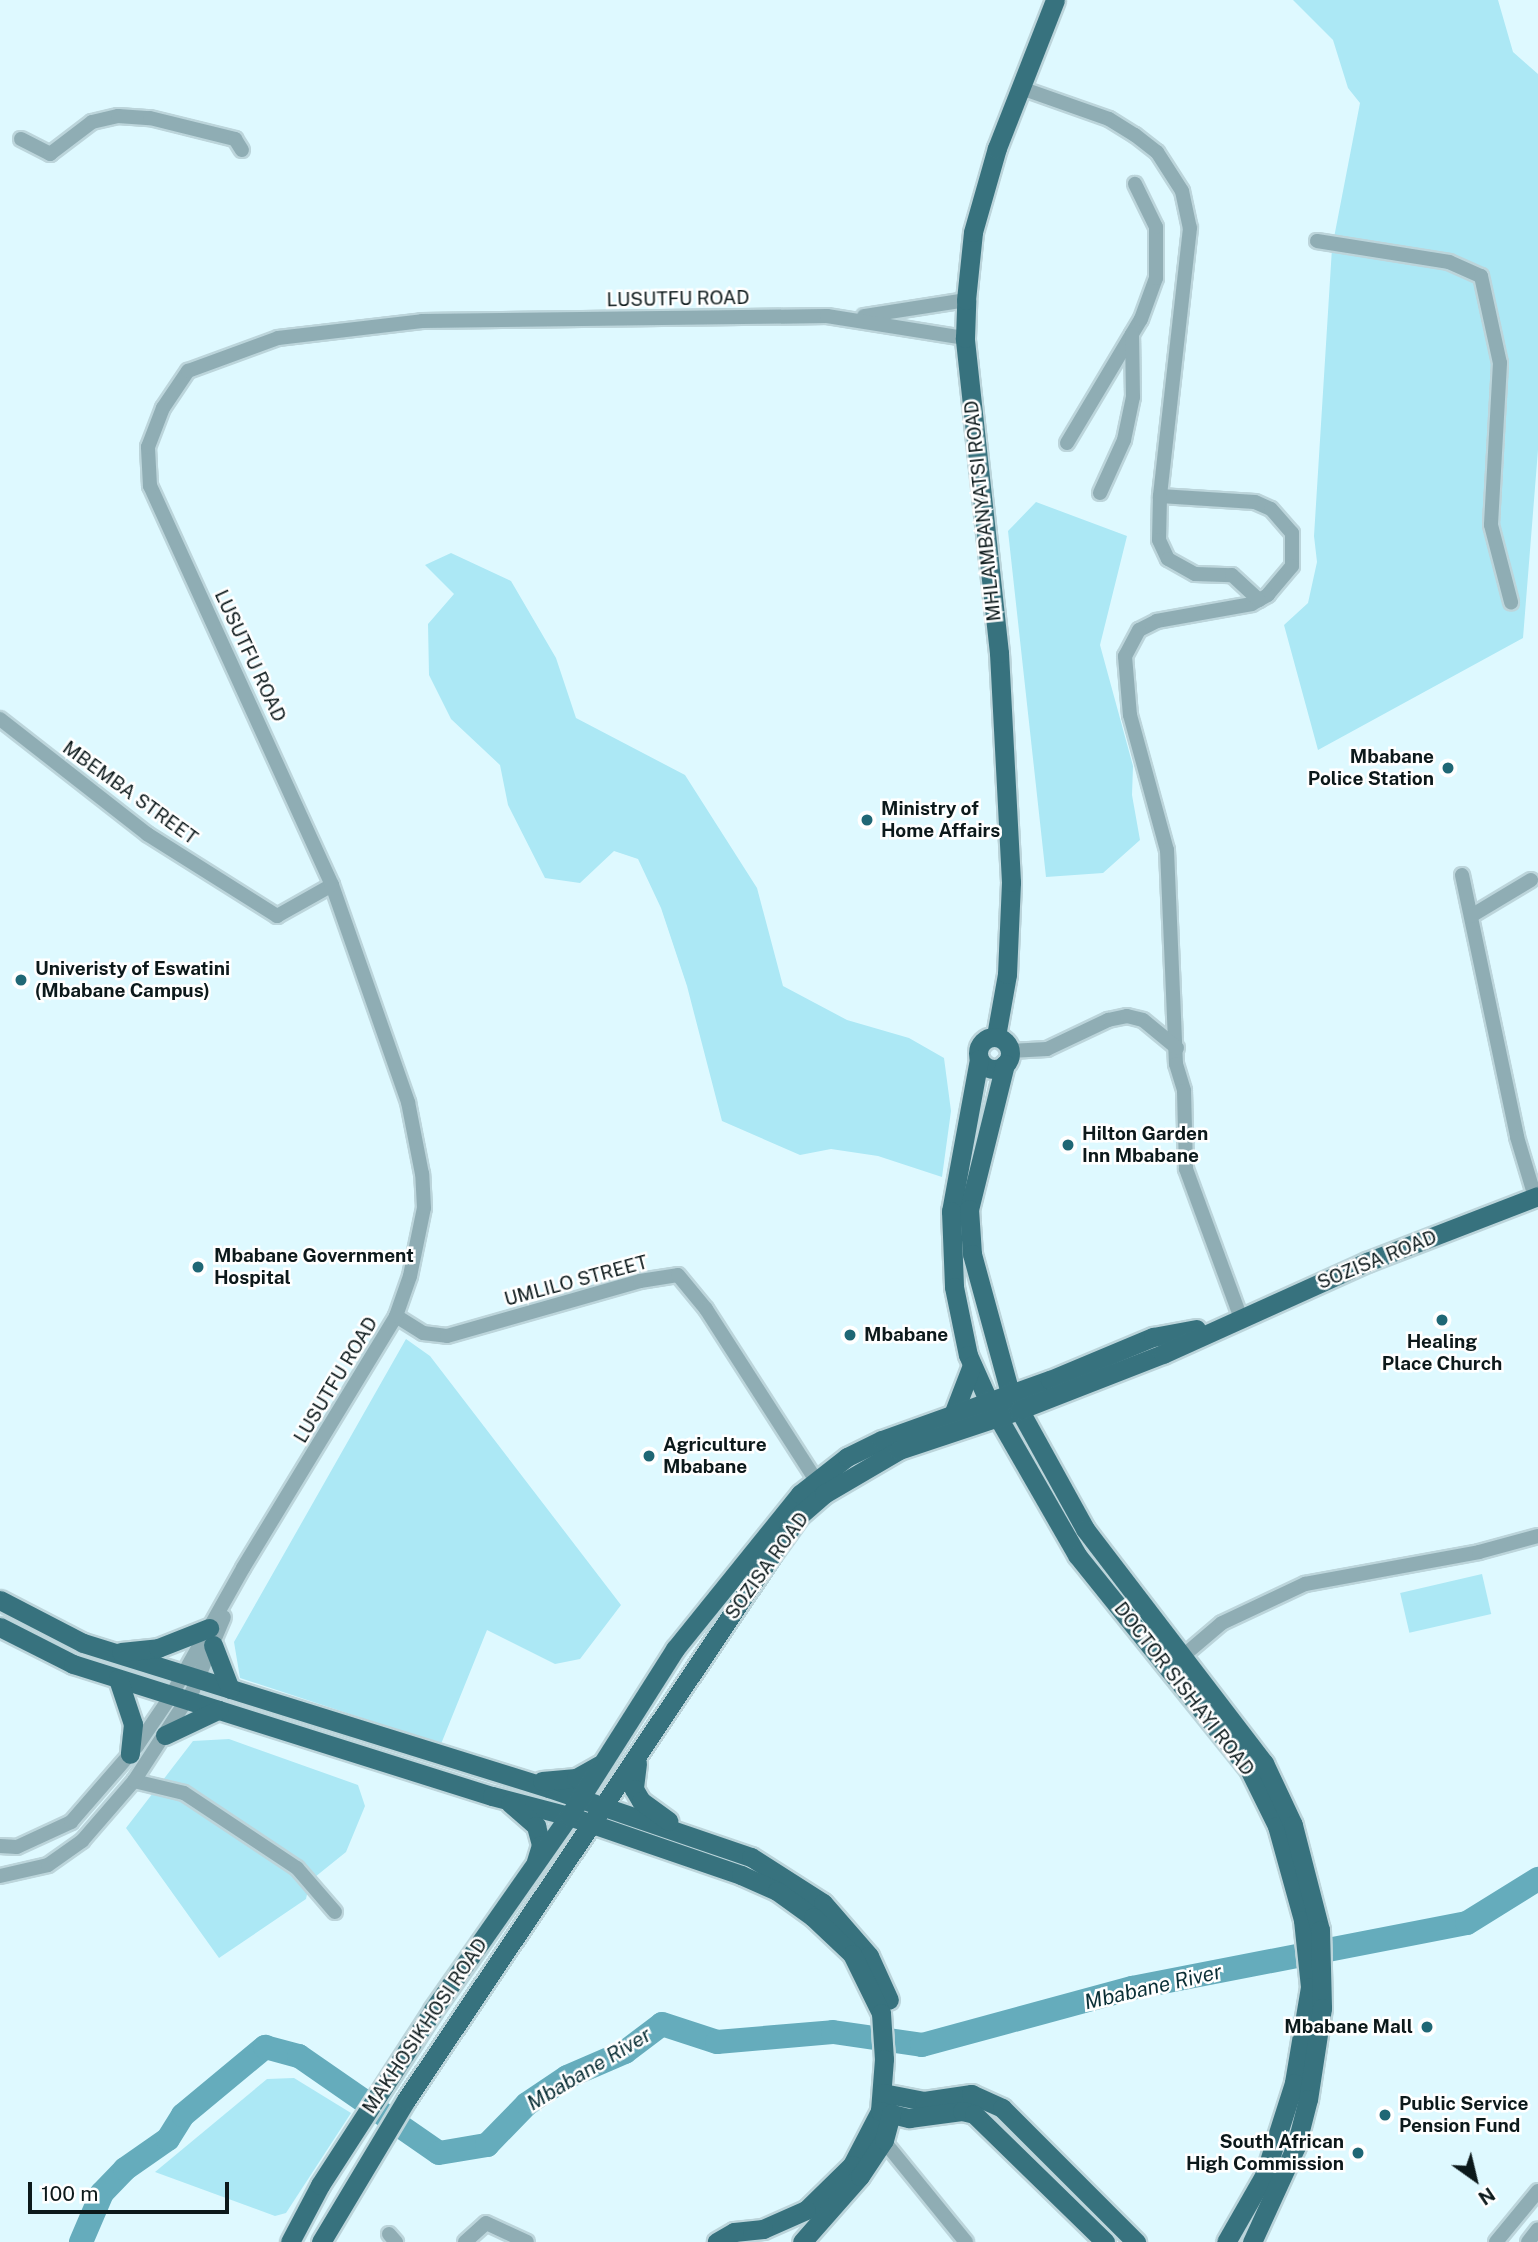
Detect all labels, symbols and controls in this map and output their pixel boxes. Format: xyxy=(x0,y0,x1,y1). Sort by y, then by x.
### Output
street label: LUSUTFU ROAD xyxy=(606,286,750,312)
street label: MHLAMBANYATSI ROAD xyxy=(960,399,1006,623)
street label: LUSUTFU ROAD xyxy=(209,586,291,726)
street label: MBEMBA STREET xyxy=(58,736,202,850)
place label: Mbabane Police Station xyxy=(1308,746,1434,790)
marker: Mbabane Police Station xyxy=(1440,760,1456,776)
place label: Ministry of Home Affairs xyxy=(881,798,1000,842)
marker: Ministry of Home Affairs xyxy=(859,812,875,828)
place label: Univeristy of Eswatini (Mbabane Campus) xyxy=(35,958,230,1002)
marker: Univeristy of Eswatini (Mbabane Campus) xyxy=(13,972,29,988)
place label: Hilton Garden Inn Mbabane xyxy=(1082,1123,1208,1167)
marker: Hilton Garden Inn Mbabane xyxy=(1060,1137,1076,1153)
street label: SOZISA ROAD xyxy=(1314,1226,1440,1294)
place label: Mbabane Government Hospital xyxy=(214,1245,414,1289)
street label: UMLILO STREET xyxy=(502,1251,650,1311)
marker: Mbabane Government Hospital xyxy=(188,1257,208,1277)
marker: Healing Place Church xyxy=(1434,1312,1450,1328)
street label: LUSUTFU ROAD xyxy=(289,1313,383,1447)
place label: Mbabane xyxy=(864,1324,948,1346)
marker: Mbabane xyxy=(842,1327,858,1343)
place label: Healing Place Church xyxy=(1382,1331,1502,1375)
place label: Agriculture Mbabane xyxy=(663,1434,767,1478)
marker: Agriculture Mbabane xyxy=(641,1448,657,1464)
street label: SOZISA ROAD xyxy=(721,1508,813,1624)
street label: DOCTOR SISHAYI ROAD xyxy=(1109,1598,1259,1780)
street label: MAKHOSIKHOSI ROAD xyxy=(358,1934,492,2118)
water label: Mbabane River xyxy=(1082,1959,1224,2015)
place label: Mbabane Mall xyxy=(1284,2016,1413,2038)
marker: Mbabane Mall xyxy=(1419,2019,1435,2035)
water label: Mbabane River xyxy=(522,2022,656,2116)
place label: Public Service Pension Fund xyxy=(1399,2093,1529,2137)
marker: Public Service Pension Fund xyxy=(1377,2107,1393,2123)
place label: South African High Commission xyxy=(1186,2131,1344,2175)
north arrow xyxy=(1440,2144,1510,2214)
marker: South African High Commission xyxy=(1350,2145,1366,2161)
scale bar xyxy=(32,2168,233,2212)
text: 100 m xyxy=(41,2181,98,2206)
text: N xyxy=(1474,2183,1499,2210)

